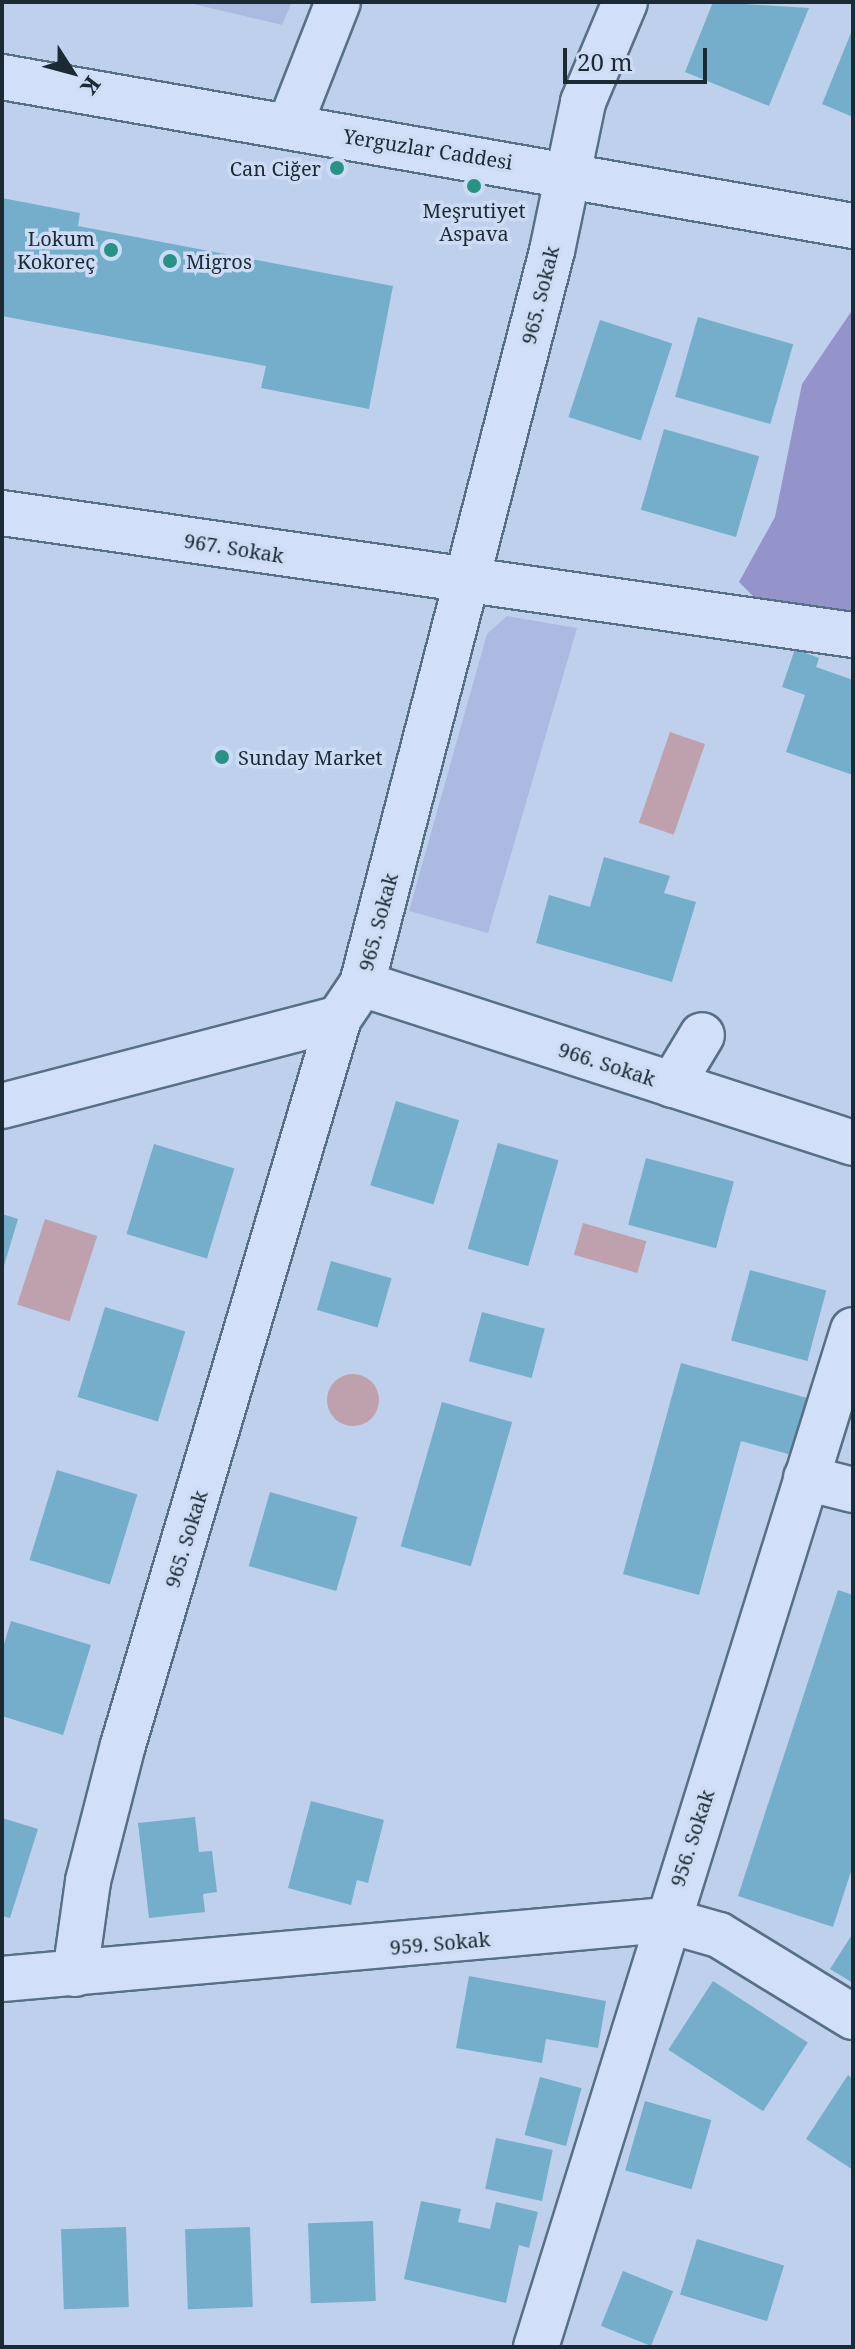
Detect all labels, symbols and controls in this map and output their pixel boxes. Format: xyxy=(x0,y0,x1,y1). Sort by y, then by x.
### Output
north arrow xyxy=(32,32,112,112)
scale bar xyxy=(567,32,711,82)
text: 20 m xyxy=(577,45,633,78)
text: K xyxy=(75,71,108,101)
street label: Yerguzlar Caddesi xyxy=(342,124,514,174)
place label: Can Ciğer xyxy=(230,156,321,180)
marker: Can Ciğer xyxy=(328,159,346,177)
marker: Meşrutiyet Aspava xyxy=(465,177,483,195)
place label: Meşrutiyet Aspava xyxy=(422,198,526,245)
place label: Lokum Kokoreç xyxy=(17,226,95,273)
marker: Lokum Kokoreç xyxy=(102,241,120,259)
street label: 965. Sokak xyxy=(516,243,564,347)
place label: Migros xyxy=(186,249,252,273)
marker: Migros xyxy=(161,252,179,270)
street label: 967. Sokak xyxy=(182,528,286,568)
place label: Sunday Market xyxy=(238,745,383,769)
marker: Sunday Market xyxy=(213,748,231,766)
street label: 965. Sokak xyxy=(353,870,403,974)
street label: 966. Sokak xyxy=(555,1037,659,1091)
street label: 965. Sokak xyxy=(160,1487,212,1591)
street label: 956. Sokak xyxy=(665,1786,719,1890)
street label: 959. Sokak xyxy=(389,1927,491,1959)

